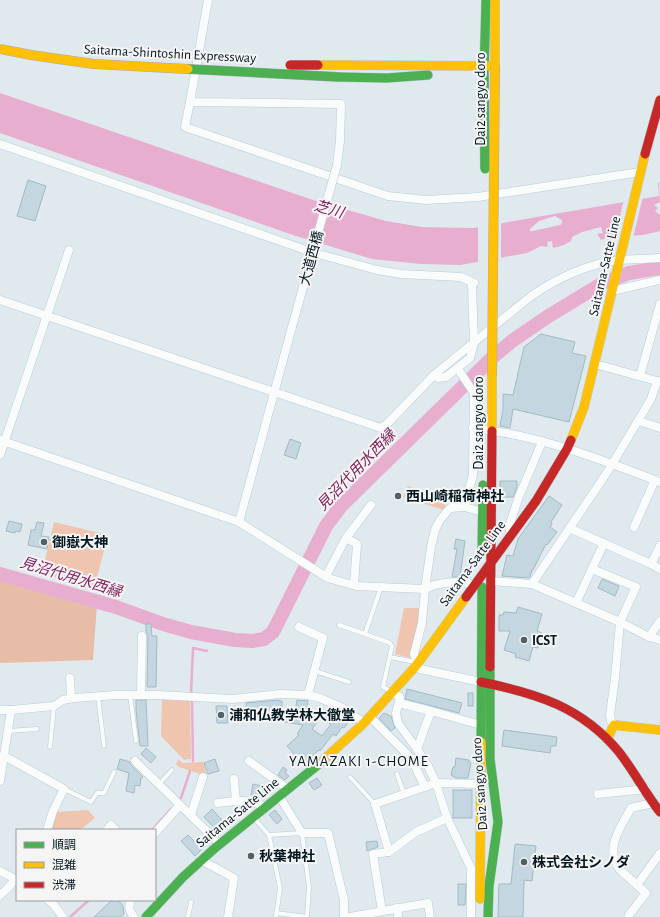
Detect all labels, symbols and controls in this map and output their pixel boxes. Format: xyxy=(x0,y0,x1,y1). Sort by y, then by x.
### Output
street label: Saitama-Shintoshin Expressway xyxy=(83,42,256,66)
street label: Dai2 sangyo doro xyxy=(474,52,488,146)
water label: 芝川 xyxy=(312,197,348,221)
street label: Saitama-Satte Line xyxy=(587,215,623,318)
street label: 大道西橋 xyxy=(297,229,326,287)
street label: Dai2 sangyo doro xyxy=(472,376,486,470)
water label: 見沼代用水西縁 xyxy=(314,425,400,513)
place label: 西山崎稲荷神社 xyxy=(406,488,504,504)
marker: 西山崎稲荷神社 xyxy=(393,491,403,501)
street label: Saitama-Satte Line xyxy=(437,518,508,609)
place label: 御嶽大神 xyxy=(52,534,108,550)
marker: 御嶽大神 xyxy=(39,537,49,547)
water label: 見沼代用水西縁 xyxy=(18,554,125,601)
place label: ICST xyxy=(532,634,557,648)
marker: ICST xyxy=(519,635,529,645)
place label: 浦和仏教学林大徹堂 xyxy=(229,707,355,723)
marker: 浦和仏教学林大徹堂 xyxy=(216,710,226,720)
street label: Dai2 sangyo doro xyxy=(470,737,490,831)
district label: YAMAZAKI 1-CHOME xyxy=(289,754,429,769)
street label: Saitama-Satte Line xyxy=(194,775,282,850)
legend xyxy=(16,829,156,901)
text: 順調 xyxy=(52,839,76,851)
place label: 秋葉神社 xyxy=(259,848,315,864)
marker: 秋葉神社 xyxy=(246,851,256,861)
place label: 株式会社シノダ xyxy=(532,854,630,870)
marker: 株式会社シノダ xyxy=(519,857,529,867)
text: 混雑 xyxy=(52,858,76,871)
text: 渋滞 xyxy=(52,879,76,891)

